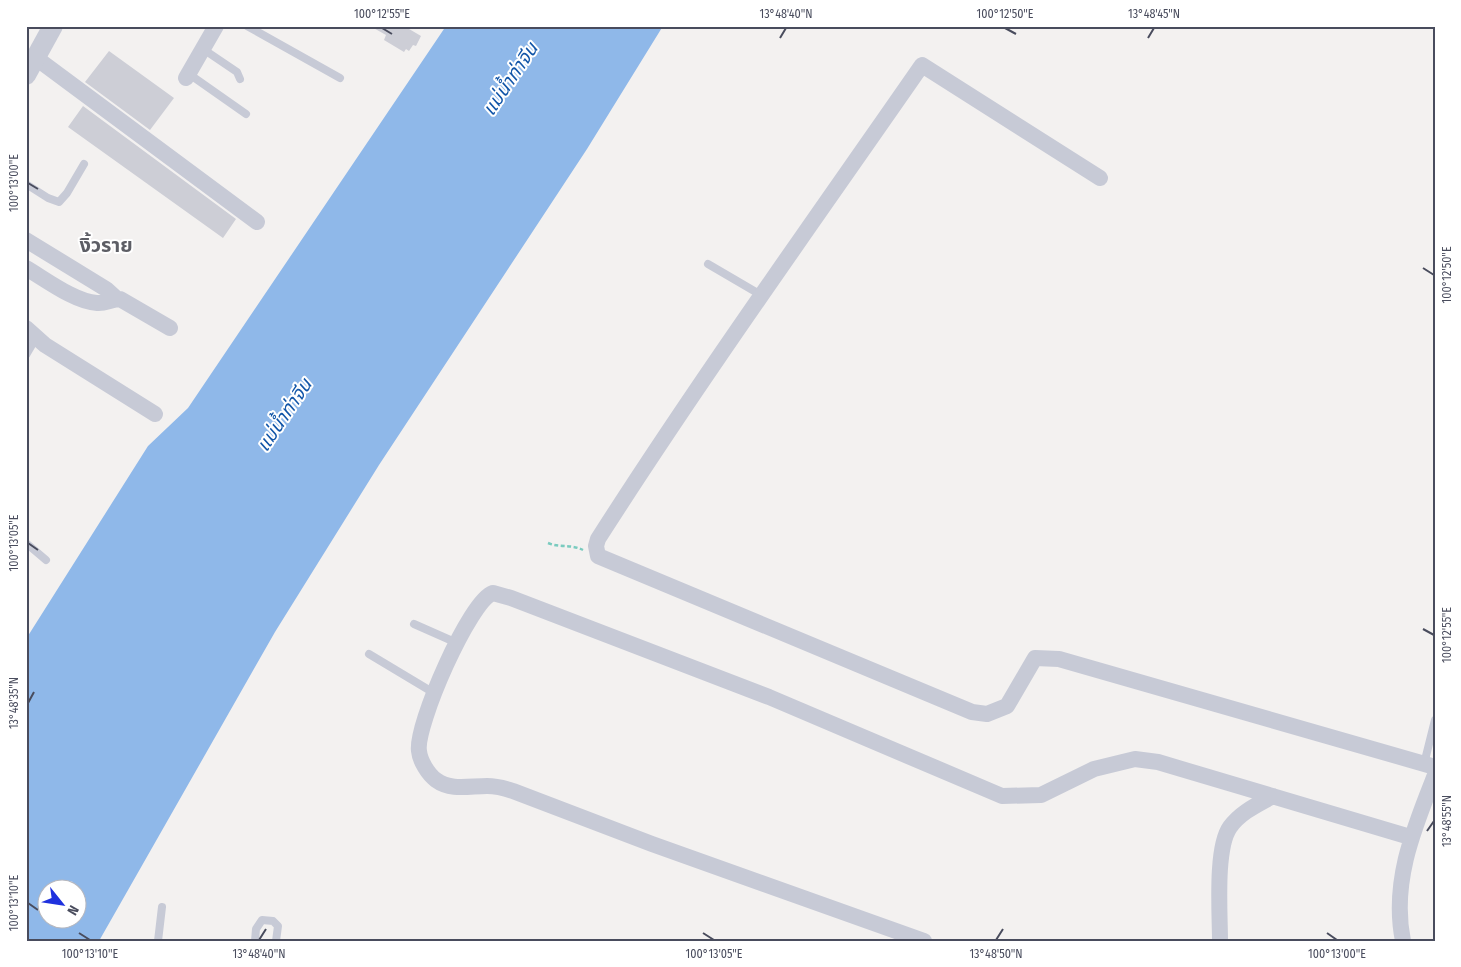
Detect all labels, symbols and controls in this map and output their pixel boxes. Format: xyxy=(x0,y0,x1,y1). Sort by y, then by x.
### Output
text: 100°12'55"E xyxy=(354,7,410,21)
text: 13°48'40"N xyxy=(759,7,813,21)
text: 100°12'50"E xyxy=(976,7,1034,21)
text: 13°48'45"N xyxy=(1128,7,1180,21)
water label: แม่น้ำท่าจีน xyxy=(476,36,543,120)
text: 100°13'00"E xyxy=(7,154,21,212)
district label: งิ้วราย xyxy=(79,232,133,257)
text: 100°12'50"E xyxy=(1440,246,1454,304)
water label: แม่น้ำท่าจีน xyxy=(250,372,317,456)
text: 100°13'05"E xyxy=(7,514,21,571)
text: 100°12'55"E xyxy=(1440,607,1454,663)
text: 13°48'35"N xyxy=(7,677,21,729)
text: 13°48'55"N xyxy=(1440,795,1454,847)
text: 100°13'10"E xyxy=(7,874,21,931)
north arrow xyxy=(38,880,88,930)
text: N xyxy=(63,902,82,918)
text: 100°13'10"E xyxy=(62,947,119,961)
text: 13°48'40"N xyxy=(232,947,286,961)
text: 100°13'05"E xyxy=(686,947,743,961)
text: 13°48'50"N xyxy=(969,947,1023,961)
text: 100°13'00"E xyxy=(1308,947,1366,961)

